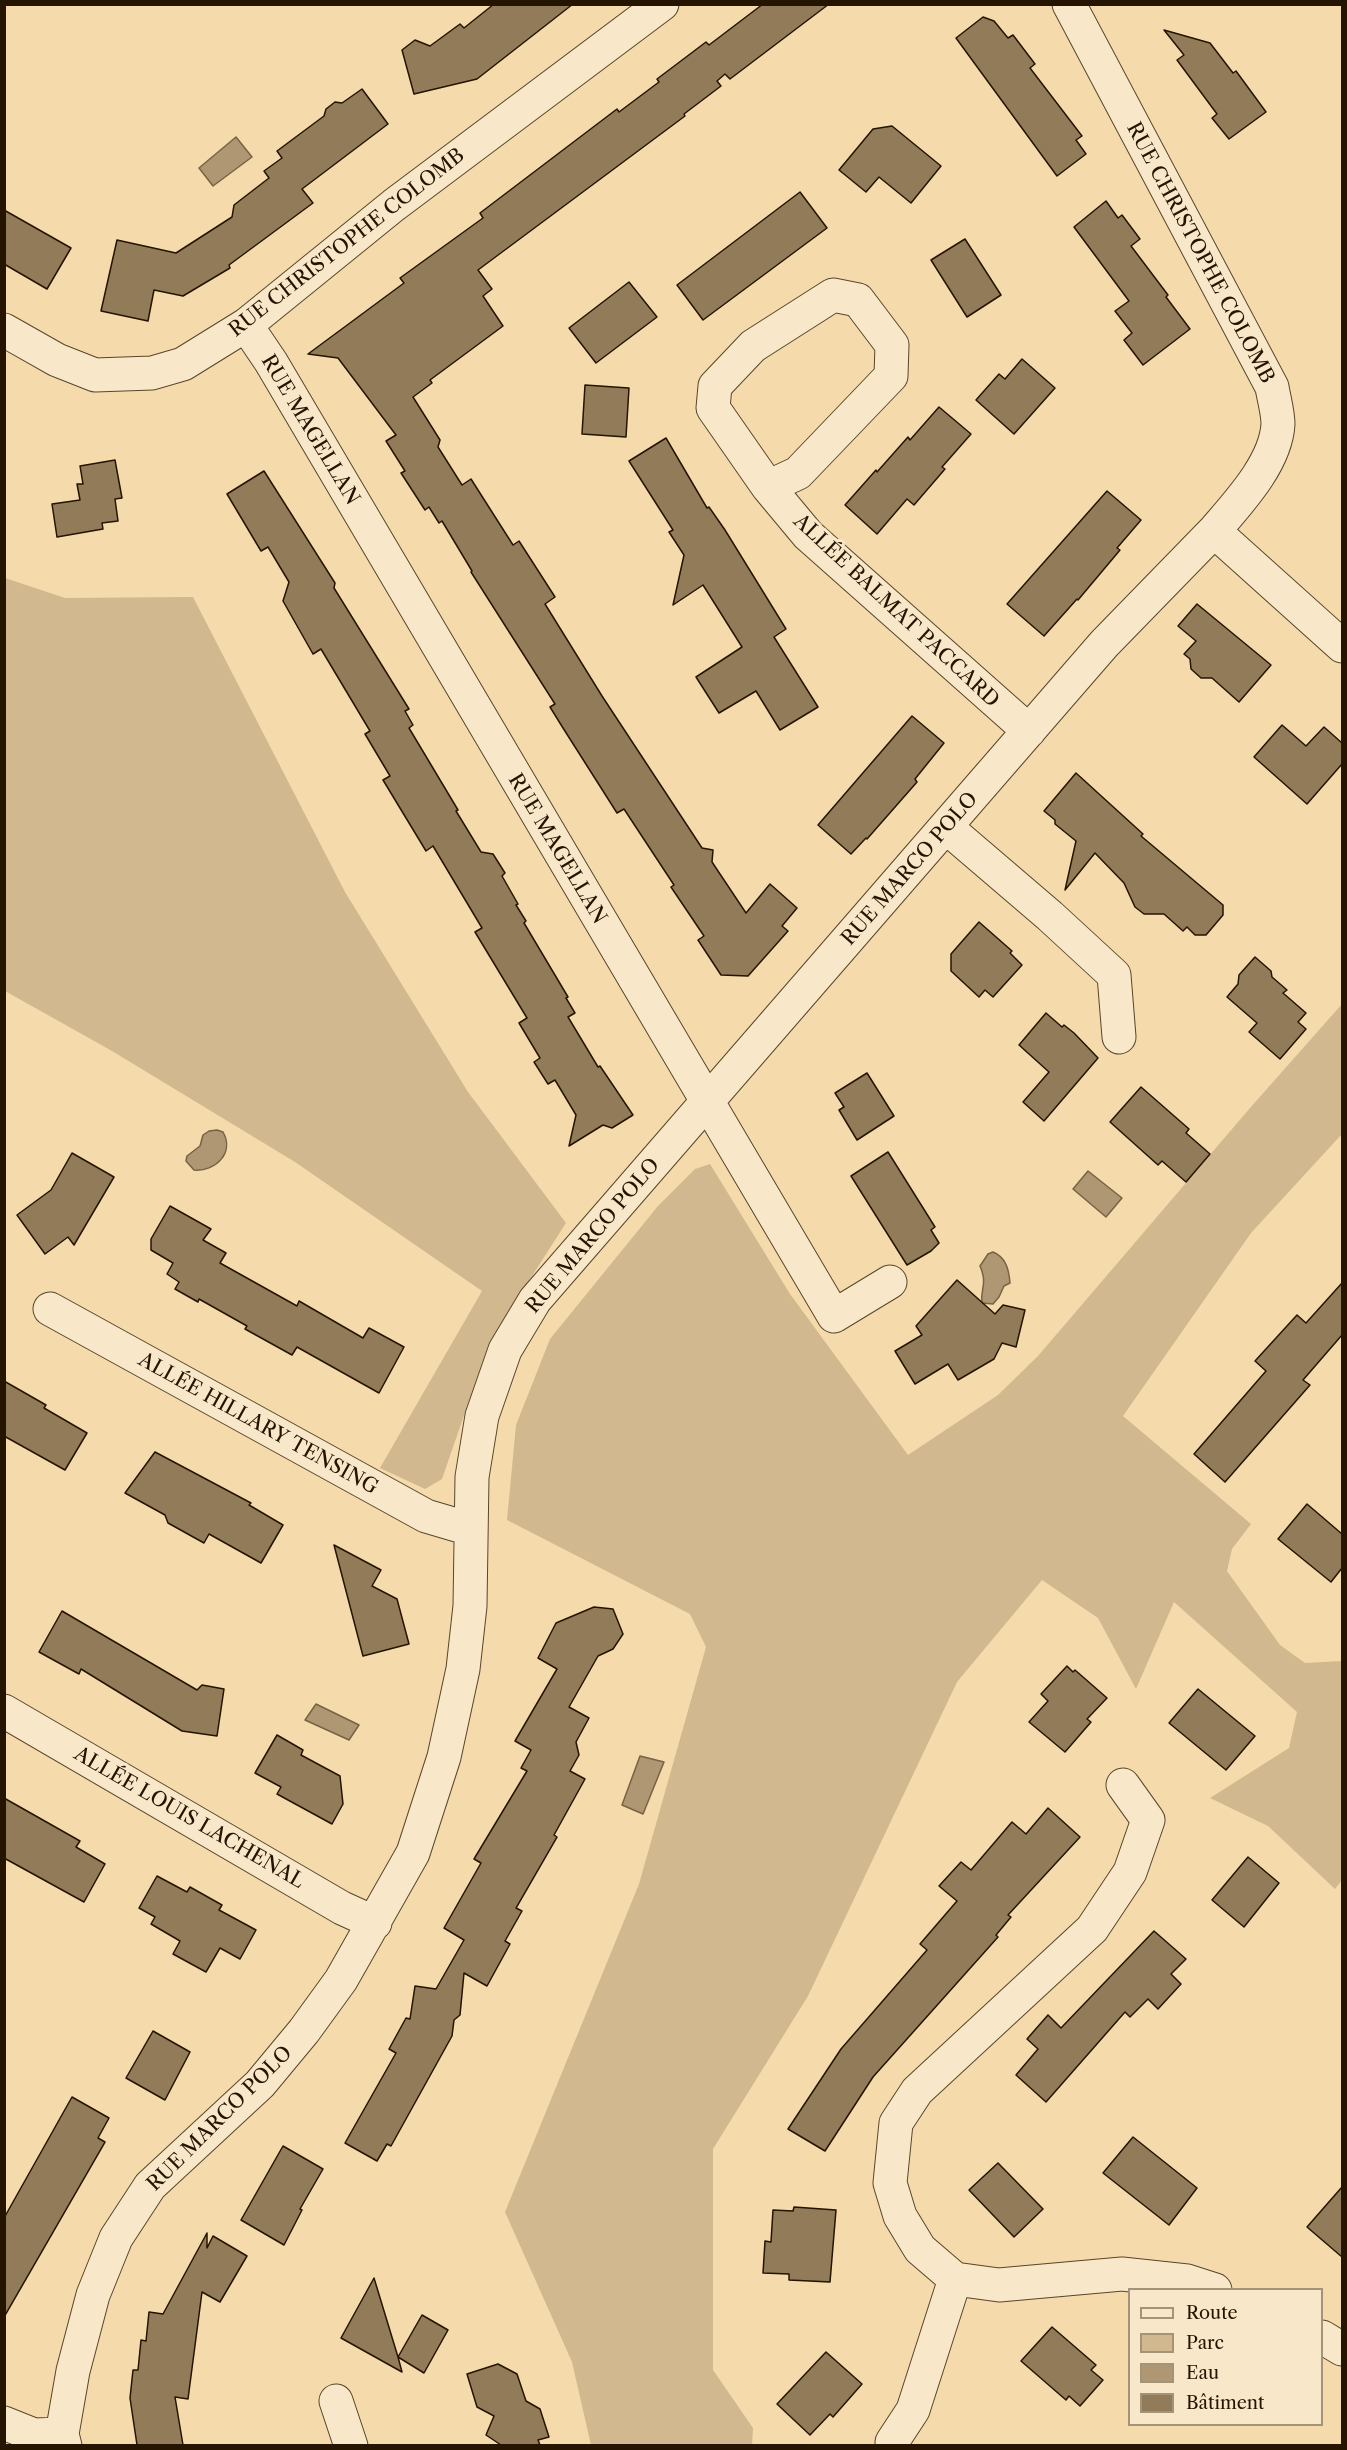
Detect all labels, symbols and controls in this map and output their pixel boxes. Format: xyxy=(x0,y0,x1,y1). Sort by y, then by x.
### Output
street label: RUE CHRISTOPHE COLOMB xyxy=(1121,119,1279,387)
street label: RUE CHRISTOPHE COLOMB xyxy=(225,144,469,342)
street label: RUE MAGELLAN xyxy=(256,351,364,509)
street label: ALLÉE BALMAT PACCARD xyxy=(788,509,1004,713)
street label: RUE MAGELLAN xyxy=(503,770,611,928)
street label: RUE MARCO POLO xyxy=(837,788,983,950)
street label: RUE MARCO POLO xyxy=(521,1154,665,1318)
street label: ALLÉE HILLARY TENSING xyxy=(134,1348,382,1500)
street label: ALLÉE LOUIS LACHENAL xyxy=(70,1742,308,1894)
street label: RUE MARCO POLO xyxy=(143,2042,297,2196)
legend xyxy=(1128,2288,1323,2426)
text: Route xyxy=(1186,2302,1238,2324)
text: Parc xyxy=(1186,2332,1224,2354)
text: Eau xyxy=(1186,2362,1219,2384)
text: Bâtiment xyxy=(1186,2392,1264,2414)

